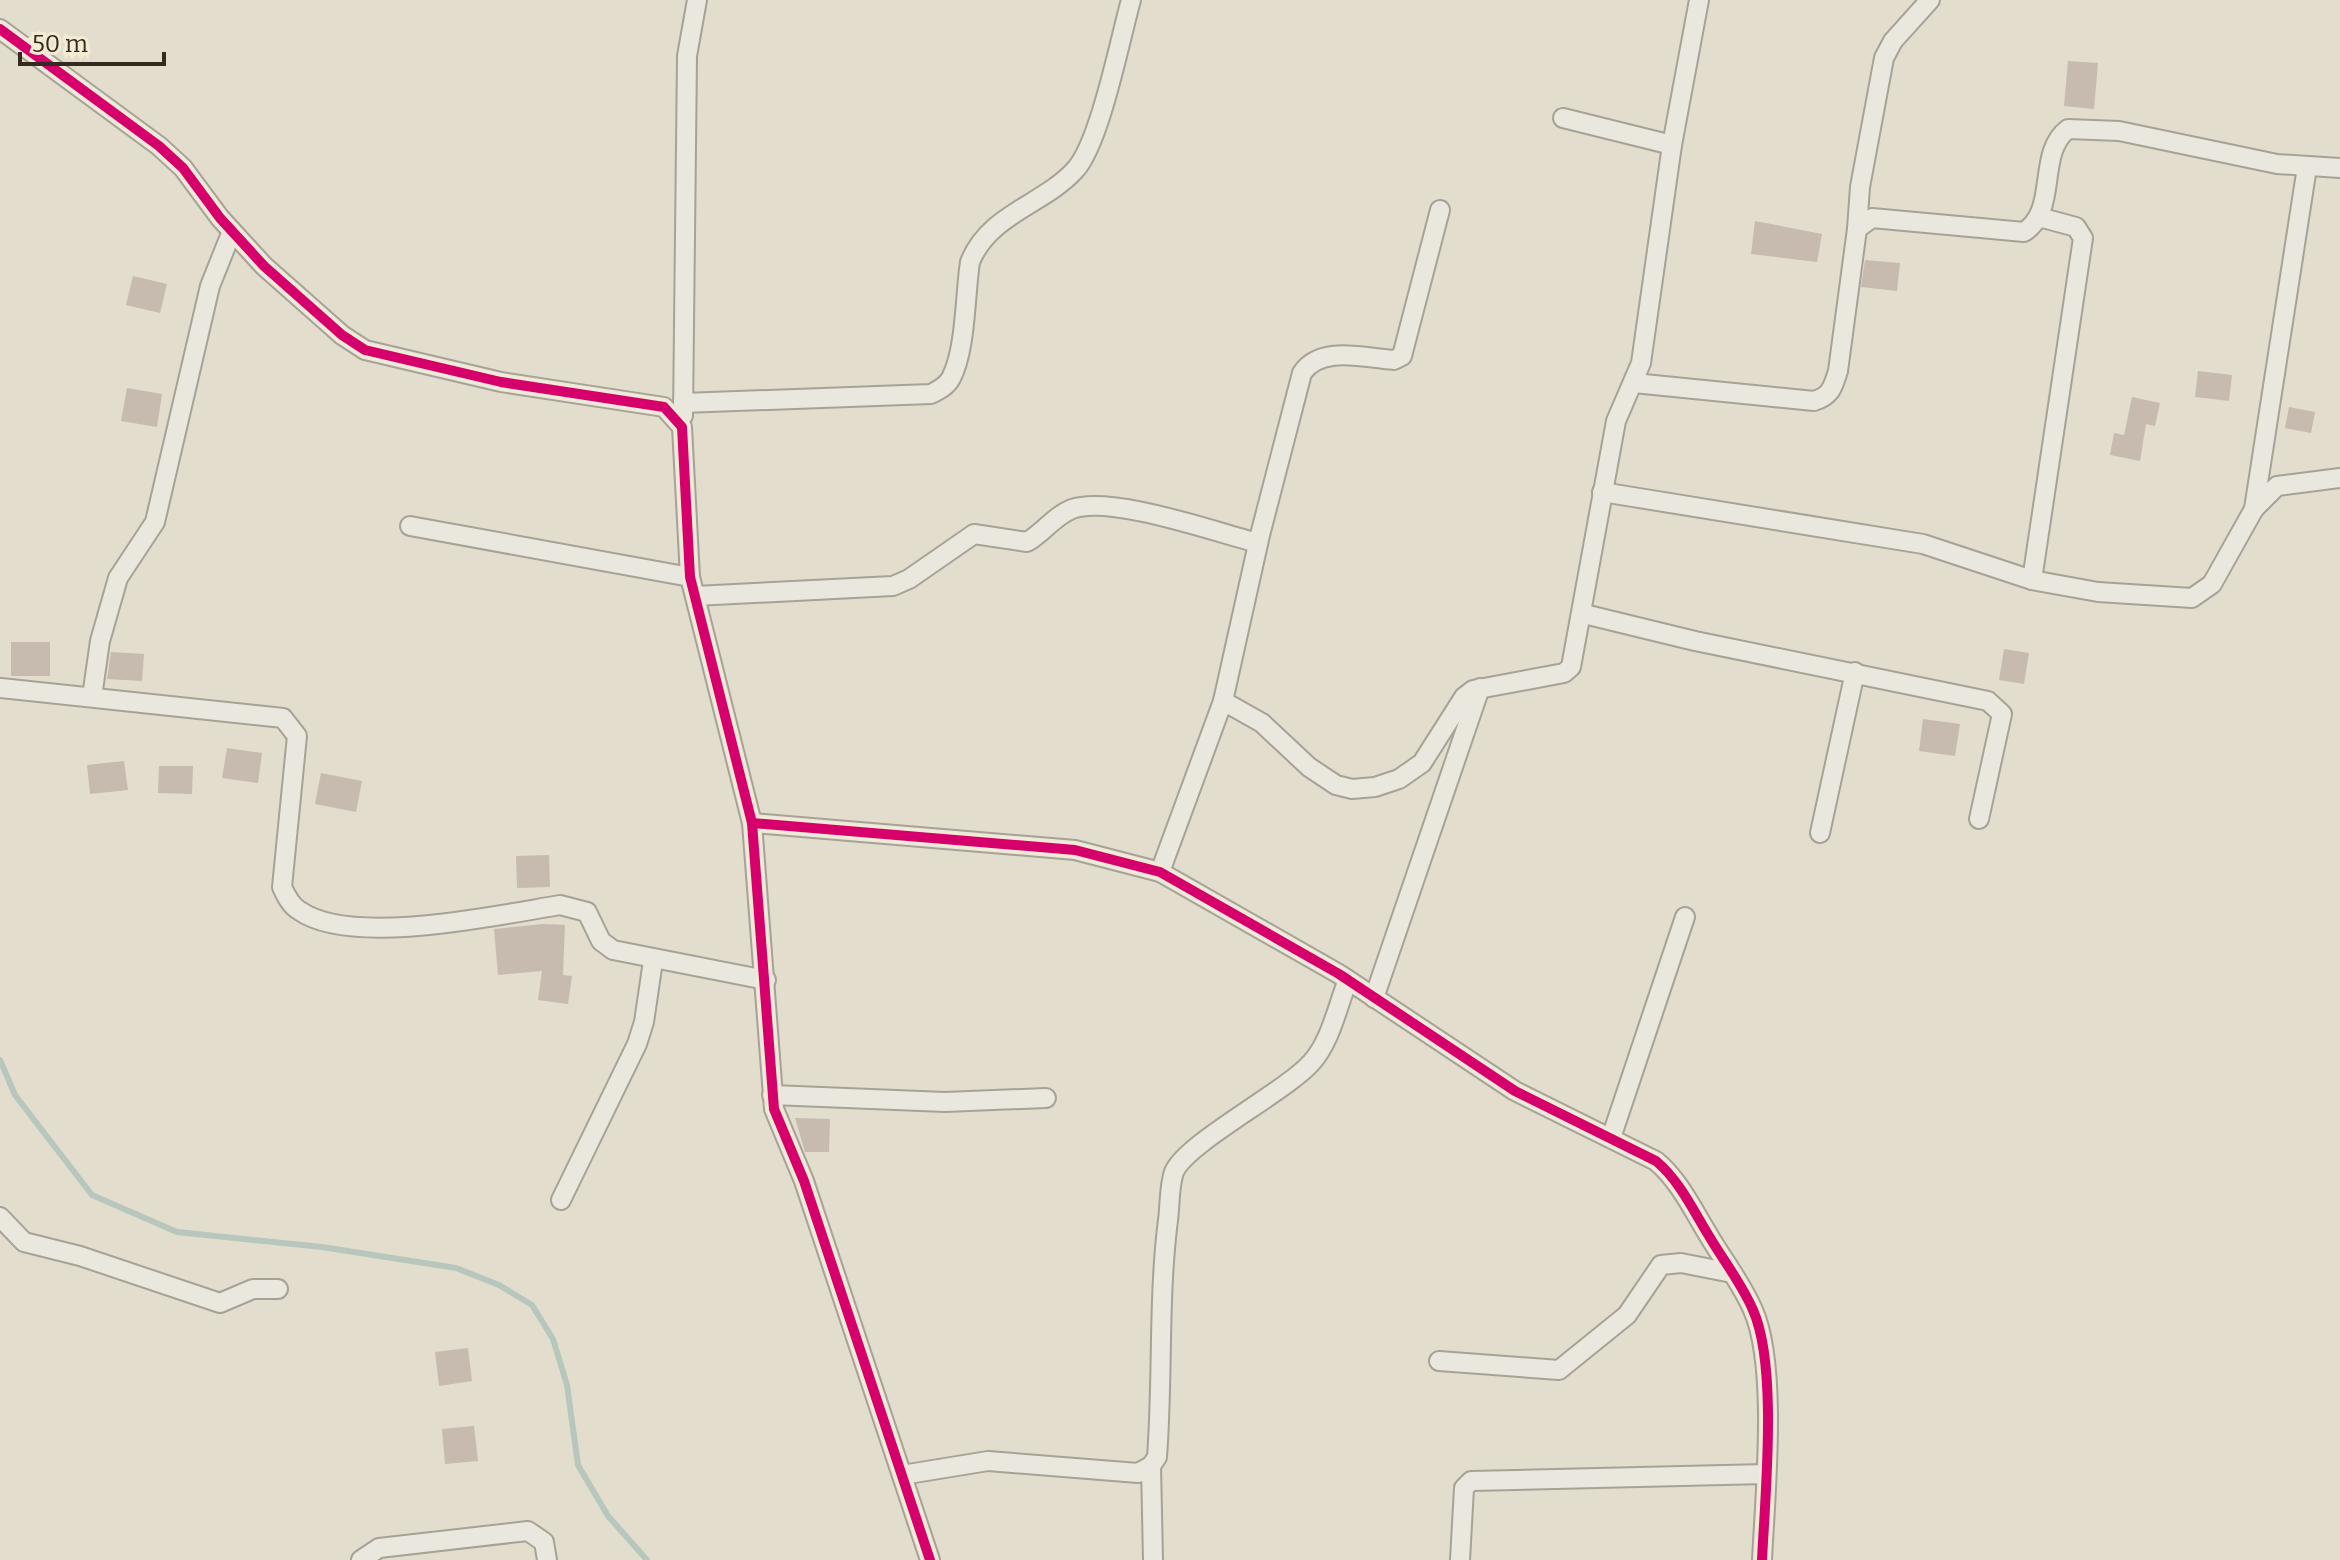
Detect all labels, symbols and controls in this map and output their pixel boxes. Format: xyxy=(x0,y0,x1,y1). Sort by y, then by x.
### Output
scale bar xyxy=(20,16,164,66)
text: 50 m xyxy=(32,30,88,58)

